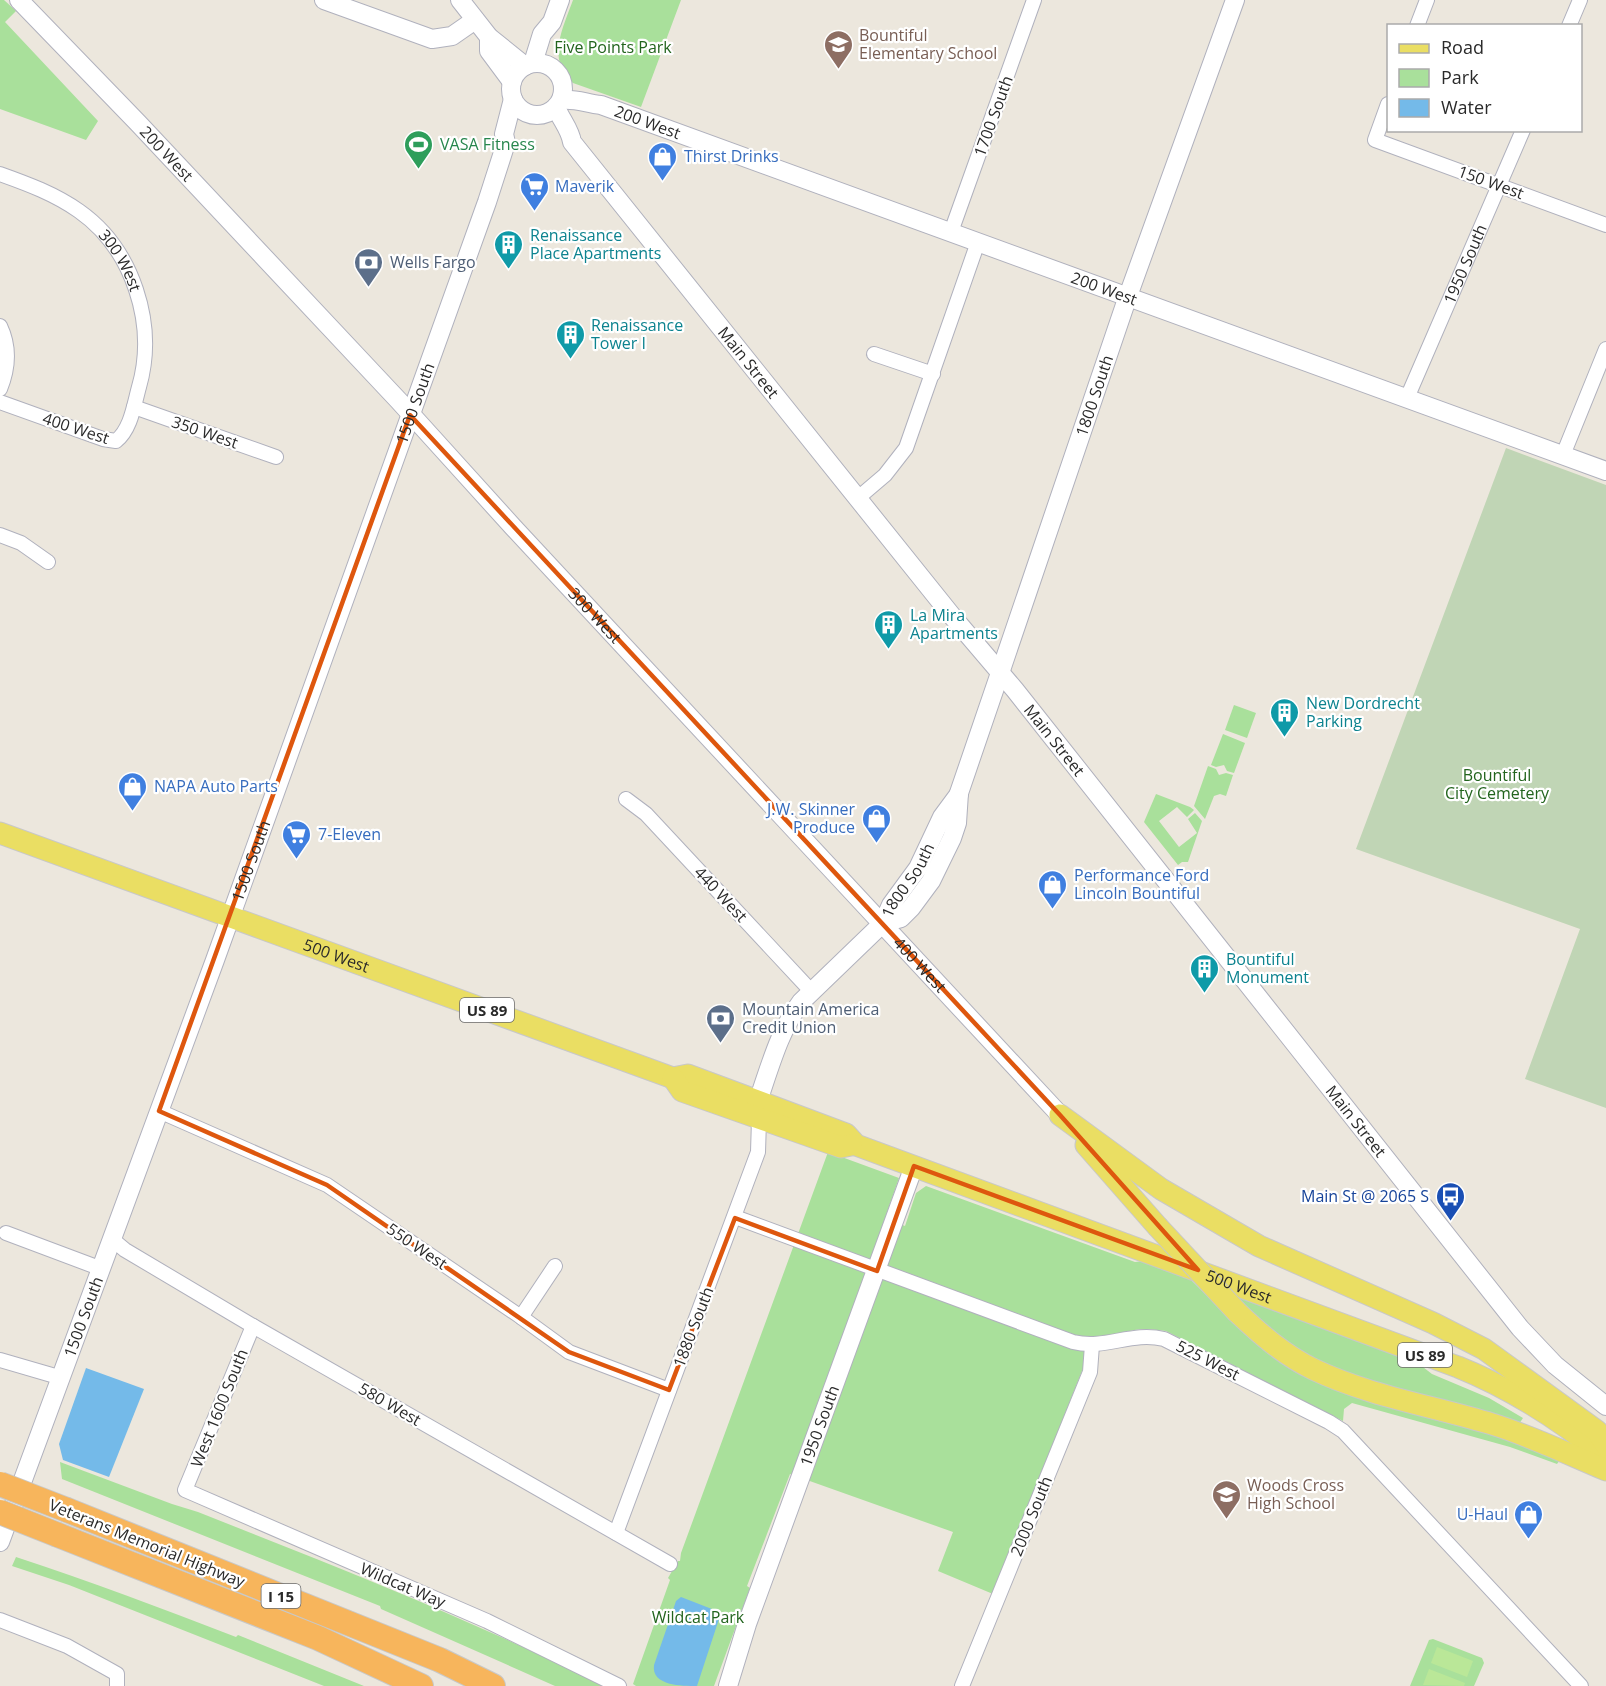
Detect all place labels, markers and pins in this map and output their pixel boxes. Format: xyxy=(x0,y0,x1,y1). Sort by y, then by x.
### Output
place label: Bountiful Elementary School xyxy=(859,24,997,64)
school or university icon: Bountiful Elementary School xyxy=(822,28,854,70)
sports icon: VASA Fitness xyxy=(403,128,435,170)
place label: VASA Fitness xyxy=(440,133,535,155)
shop icon: Thirst Drinks xyxy=(647,140,679,182)
place label: Thirst Drinks xyxy=(684,145,779,167)
supermarket icon: Maverik xyxy=(518,170,550,212)
place label: Maverik xyxy=(555,175,615,197)
place label: Renaissance Place Apartments xyxy=(530,224,661,264)
building icon: Renaissance Place Apartments xyxy=(493,228,525,270)
bank icon: Wells Fargo xyxy=(353,246,385,288)
place label: Wells Fargo xyxy=(390,251,476,273)
place label: Renaissance Tower I xyxy=(591,314,683,354)
building icon: Renaissance Tower I xyxy=(554,318,586,360)
place label: La Mira Apartments xyxy=(910,604,998,644)
building icon: La Mira Apartments xyxy=(873,608,905,650)
place label: New Dordrecht Parking xyxy=(1306,692,1420,732)
building icon: New Dordrecht Parking xyxy=(1269,696,1301,738)
shop icon: NAPA Auto Parts xyxy=(117,770,149,812)
place label: NAPA Auto Parts xyxy=(154,775,278,797)
place label: J.W. Skinner Produce xyxy=(765,798,855,838)
shop icon: J.W. Skinner Produce xyxy=(860,802,892,844)
supermarket icon: 7-Eleven xyxy=(281,818,313,860)
place label: 7-Eleven xyxy=(318,823,381,845)
place label: Performance Ford Lincoln Bountiful xyxy=(1074,864,1209,904)
shop icon: Performance Ford Lincoln Bountiful xyxy=(1037,868,1069,910)
place label: Bountiful Monument xyxy=(1226,948,1309,988)
building icon: Bountiful Monument xyxy=(1189,952,1221,994)
place label: Mountain America Credit Union xyxy=(742,998,879,1038)
bank icon: Mountain America Credit Union xyxy=(705,1002,737,1044)
bus stop icon: Main St @ 2065 S xyxy=(1434,1180,1466,1222)
place label: Main St @ 2065 S xyxy=(1301,1185,1429,1207)
place label: Woods Cross High School xyxy=(1247,1474,1344,1514)
school or university icon: Woods Cross High School xyxy=(1210,1478,1242,1520)
shop icon: U-Haul xyxy=(1513,1498,1545,1540)
place label: U-Haul xyxy=(1457,1503,1508,1525)

